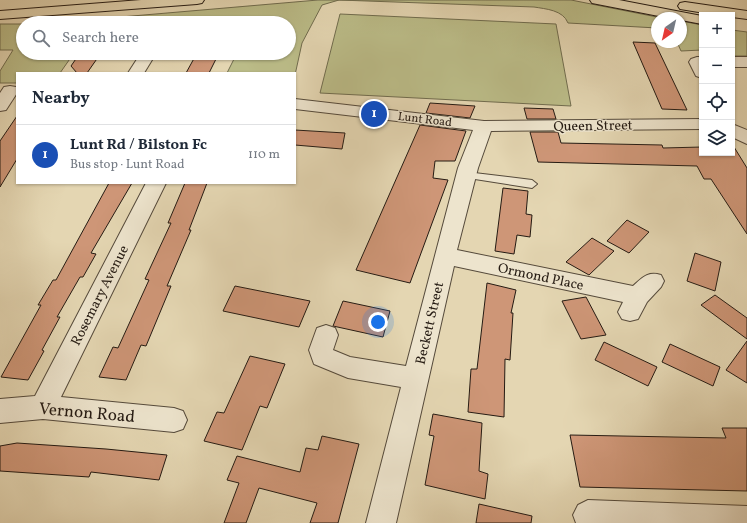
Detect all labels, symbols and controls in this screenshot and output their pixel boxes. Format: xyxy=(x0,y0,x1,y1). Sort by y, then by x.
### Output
north arrow xyxy=(651,12,687,48)
map controls xyxy=(699,12,735,156)
button: + xyxy=(699,12,735,48)
search box xyxy=(16,16,296,60)
icon: search xyxy=(30,27,52,49)
text: Search here xyxy=(62,28,139,49)
button: − xyxy=(699,48,735,84)
button: locate xyxy=(699,84,735,120)
text: Nearby xyxy=(32,87,90,110)
pin: 1 xyxy=(361,99,387,129)
street label: Lunt Road xyxy=(397,109,453,131)
street label: Queen Street xyxy=(553,116,633,137)
button: layers xyxy=(699,120,735,156)
text: Lunt Rd / Bilston Fc xyxy=(70,135,207,156)
text: 1 xyxy=(42,146,48,164)
text: 110 m xyxy=(248,146,280,164)
text: Bus stop · Lunt Road xyxy=(70,156,185,174)
street label: Rosemary Avenue xyxy=(67,242,134,349)
street label: Ormond Place xyxy=(496,259,586,296)
street label: Beckett Street xyxy=(412,280,449,367)
your location xyxy=(368,312,388,332)
street label: Vernon Road xyxy=(38,398,136,429)

